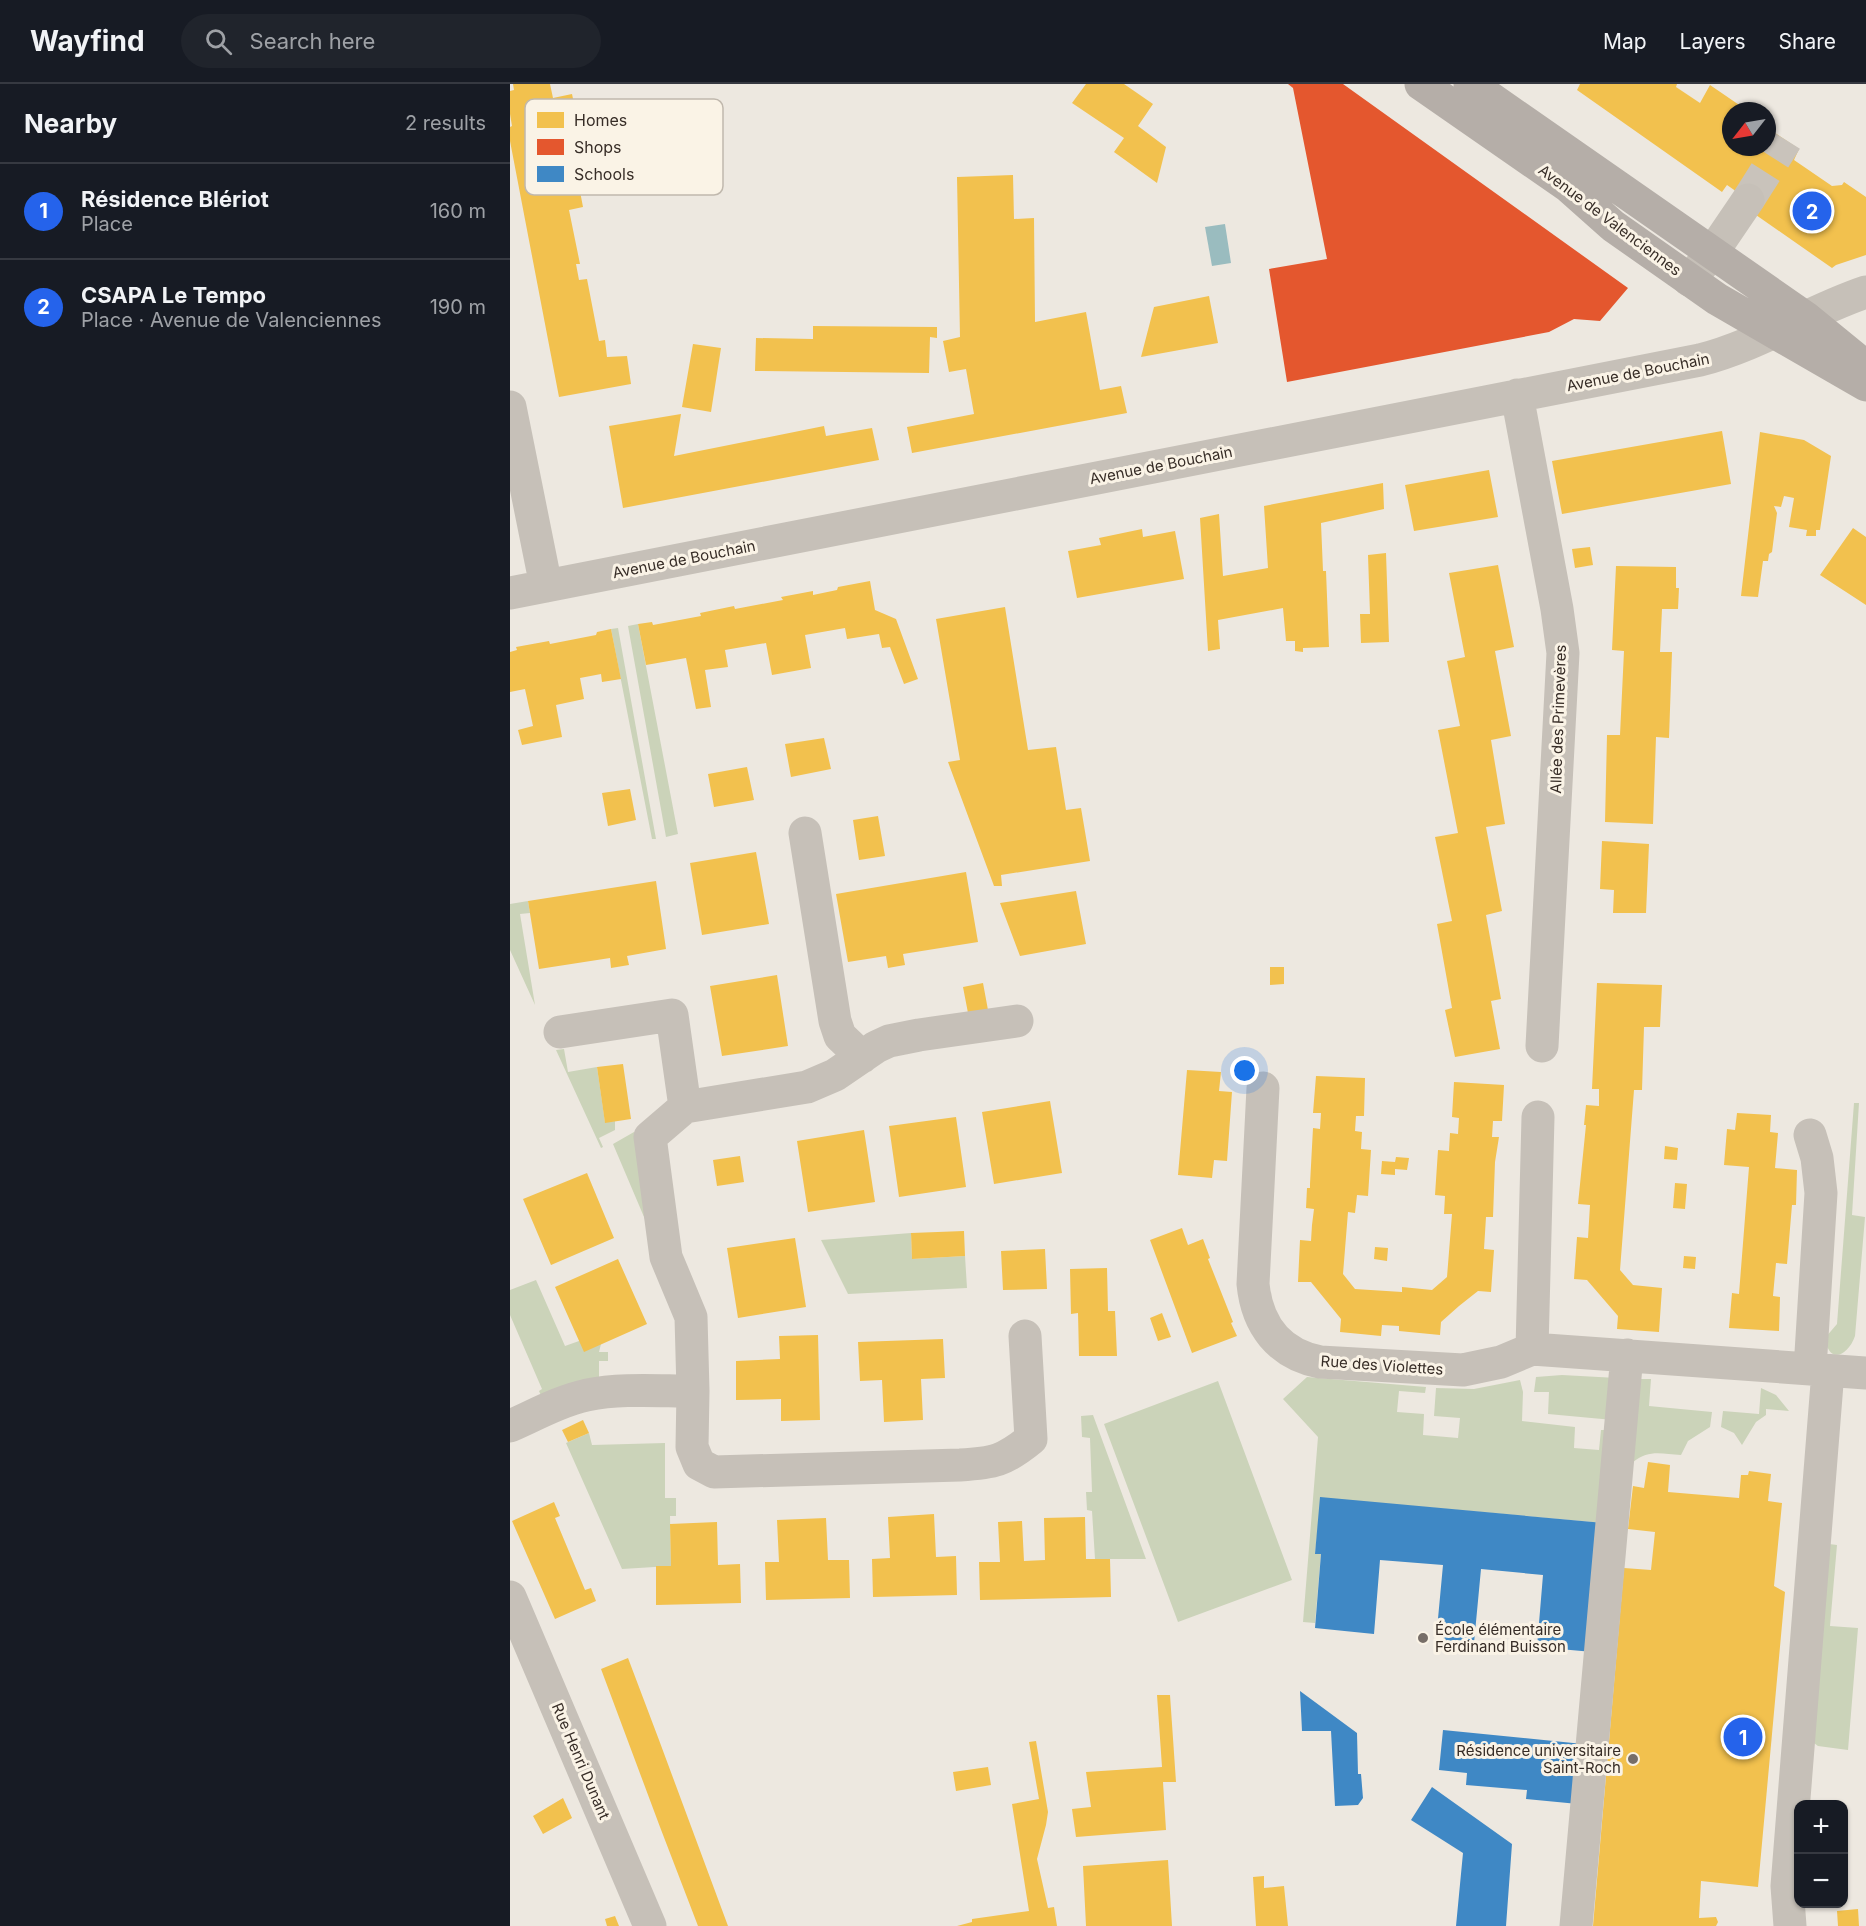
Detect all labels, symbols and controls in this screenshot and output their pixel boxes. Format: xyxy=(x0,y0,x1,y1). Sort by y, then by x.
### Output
search box xyxy=(181,14,601,68)
text: Wayfind xyxy=(30,24,145,58)
icon: search xyxy=(202,25,235,58)
text: Search here xyxy=(250,28,375,54)
text: Map xyxy=(1603,29,1647,54)
text: Layers xyxy=(1680,29,1746,54)
text: Share xyxy=(1779,29,1836,54)
legend xyxy=(525,99,723,195)
north arrow xyxy=(1722,102,1776,156)
text: Nearby xyxy=(24,108,117,139)
text: Homes xyxy=(574,110,627,130)
text: 2 results xyxy=(405,111,486,135)
text: Shops xyxy=(574,137,622,157)
street label: Avenue de Valenciennes xyxy=(1535,160,1685,280)
text: Schools xyxy=(574,164,634,184)
text: Résidence Blériot xyxy=(81,186,269,212)
pin: 2 xyxy=(1792,188,1832,234)
text: 1 xyxy=(39,199,48,223)
text: 160 m xyxy=(430,199,486,223)
text: Place xyxy=(81,212,133,236)
text: CSAPA Le Tempo xyxy=(81,282,266,308)
text: 2 xyxy=(37,295,50,319)
text: 190 m xyxy=(430,295,486,319)
text: Place · Avenue de Valenciennes xyxy=(81,308,381,332)
street label: Avenue de Bouchain xyxy=(1565,349,1711,395)
street label: Avenue de Bouchain xyxy=(1088,442,1234,488)
street label: Avenue de Bouchain xyxy=(611,536,757,582)
street label: Allée des Primevères xyxy=(1546,644,1570,794)
your location xyxy=(1230,1056,1259,1085)
street label: Rue des Violettes xyxy=(1320,1351,1444,1379)
place label: École élémentaire Ferdinand Buisson xyxy=(1435,1620,1566,1656)
marker: École élémentaire Ferdinand Buisson xyxy=(1416,1631,1430,1645)
street label: Rue Henri Dunant xyxy=(548,1700,614,1822)
pin: 1 xyxy=(1724,1714,1762,1760)
place label: Résidence universitaire Saint-Roch xyxy=(1456,1741,1621,1777)
marker: Résidence universitaire Saint-Roch xyxy=(1626,1752,1640,1766)
map controls xyxy=(1794,1800,1848,1908)
button: + xyxy=(1794,1800,1848,1854)
button: − xyxy=(1794,1854,1848,1908)

